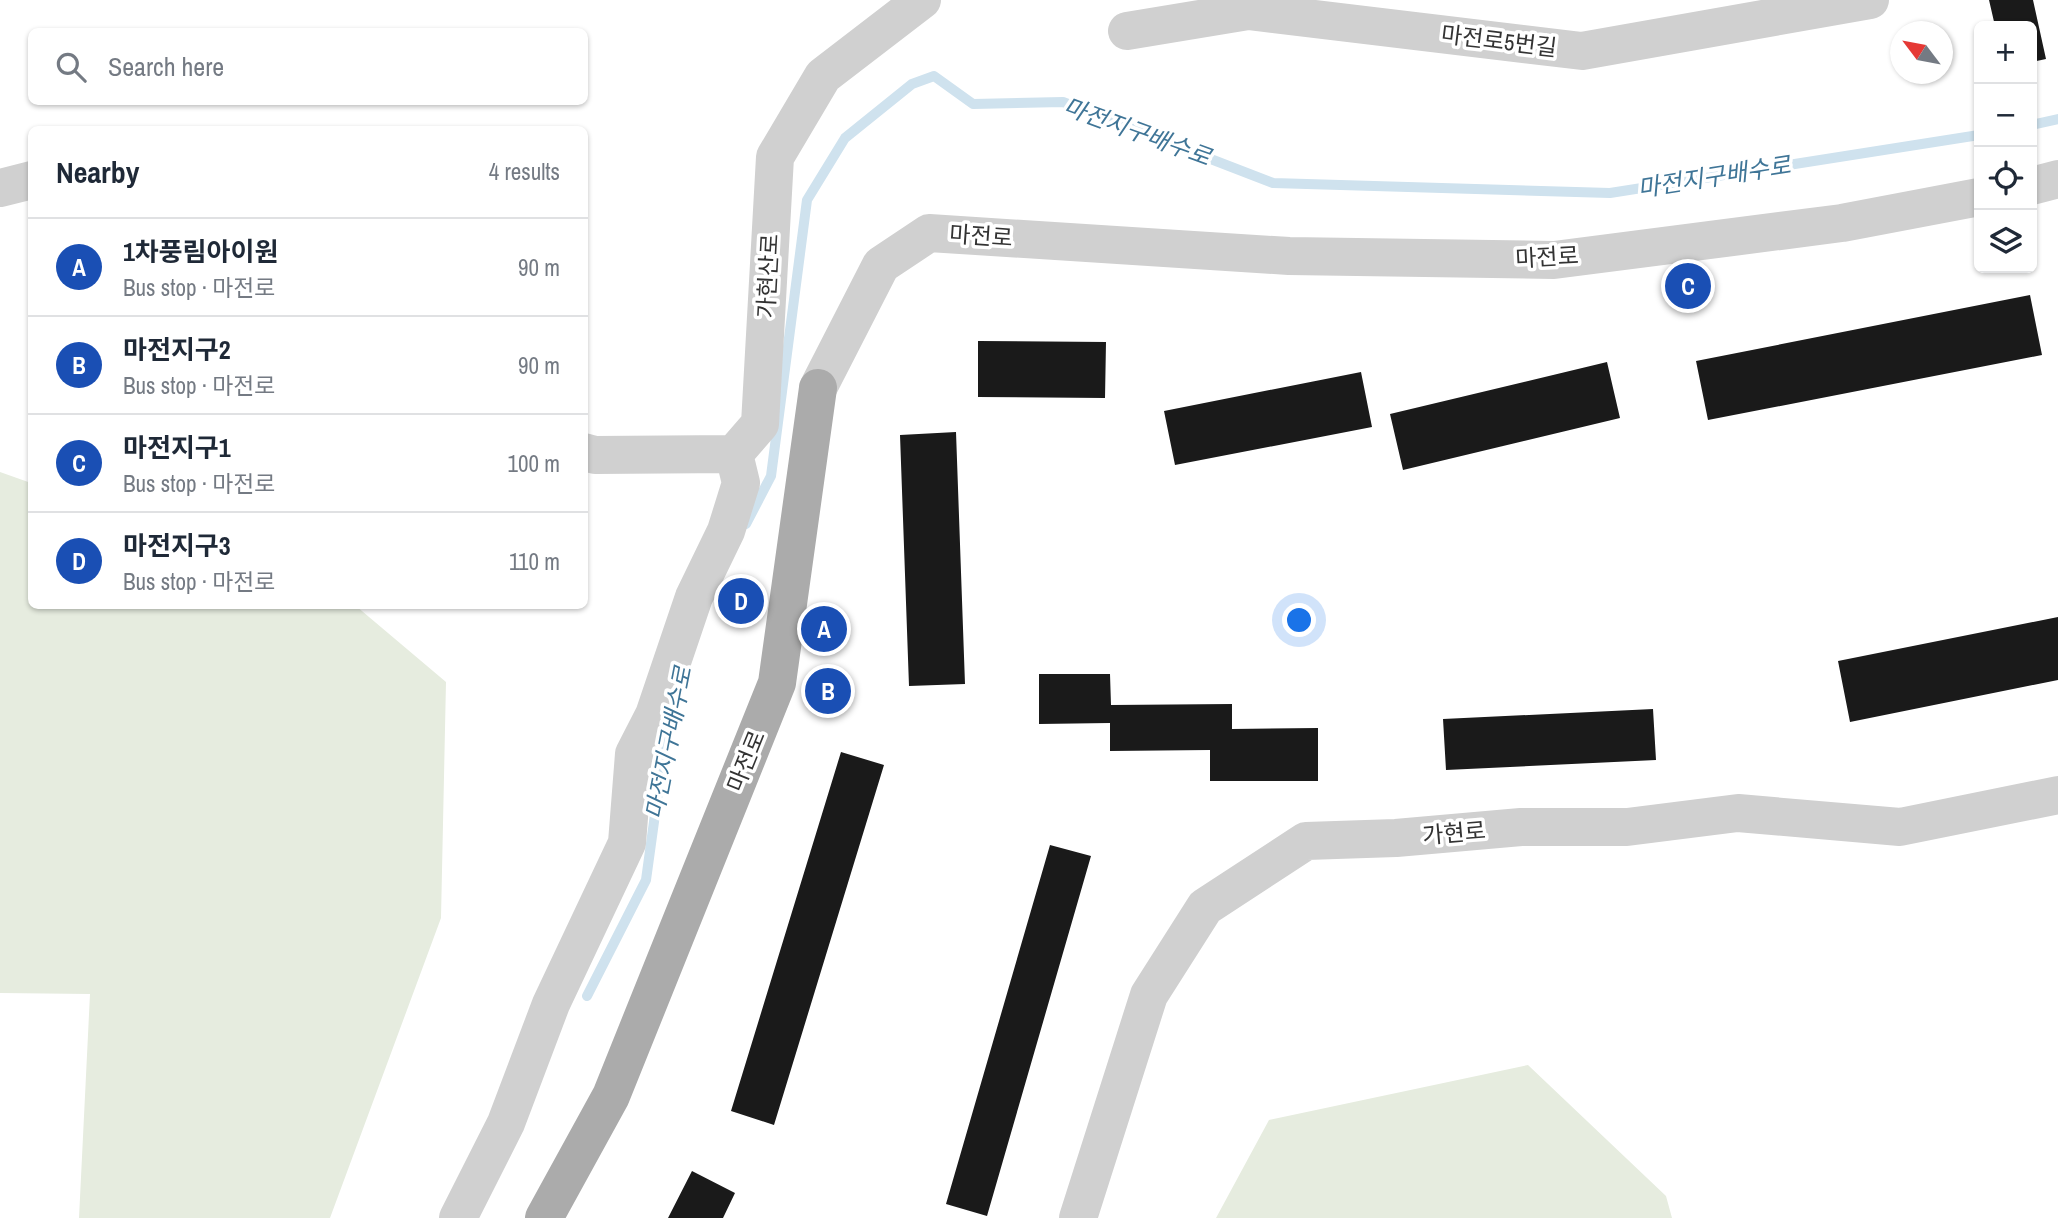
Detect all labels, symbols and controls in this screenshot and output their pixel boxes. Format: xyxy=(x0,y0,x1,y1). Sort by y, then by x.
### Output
street label: 마전로5번길 xyxy=(1439,18,1559,63)
north arrow xyxy=(1890,21,1953,84)
map controls xyxy=(1974,21,2037,273)
button: + xyxy=(1974,21,2037,84)
search box xyxy=(28,28,588,105)
icon: search xyxy=(52,48,90,86)
text: Search here xyxy=(108,49,224,84)
button: − xyxy=(1974,84,2037,147)
water label: 마전지구배수로 xyxy=(1059,90,1216,173)
button: locate xyxy=(1974,147,2037,210)
water label: 마전지구배수로 xyxy=(1635,148,1794,204)
text: Nearby xyxy=(56,152,139,192)
text: 4 results xyxy=(489,156,560,187)
button: layers xyxy=(1974,210,2037,273)
street label: 마전로 xyxy=(948,218,1014,253)
street label: 가현산로 xyxy=(750,233,785,319)
text: 1차풍림아이원 xyxy=(123,234,278,269)
street label: 마전로 xyxy=(1514,239,1579,274)
text: A xyxy=(72,252,86,283)
text: 90 m xyxy=(518,252,560,283)
pin: C xyxy=(1665,260,1711,312)
text: Bus stop · 마전로 xyxy=(123,272,276,303)
text: 마전지구2 xyxy=(123,332,231,367)
text: B xyxy=(72,350,86,381)
text: 90 m xyxy=(518,350,560,381)
text: Bus stop · 마전로 xyxy=(123,370,276,401)
text: 마전지구1 xyxy=(123,430,231,465)
text: C xyxy=(72,448,86,479)
text: 100 m xyxy=(508,448,560,479)
text: Bus stop · 마전로 xyxy=(123,468,276,499)
text: 마전지구3 xyxy=(123,528,231,563)
text: D xyxy=(72,546,86,577)
text: 110 m xyxy=(509,546,560,577)
text: Bus stop · 마전로 xyxy=(123,566,276,597)
pin: D xyxy=(718,575,764,627)
pin: A xyxy=(801,603,847,655)
your location xyxy=(1282,603,1316,637)
water label: 마전지구배수로 xyxy=(638,663,699,822)
pin: B xyxy=(805,665,851,717)
street label: 마전로 xyxy=(719,726,772,796)
street label: 가현로 xyxy=(1421,814,1487,851)

